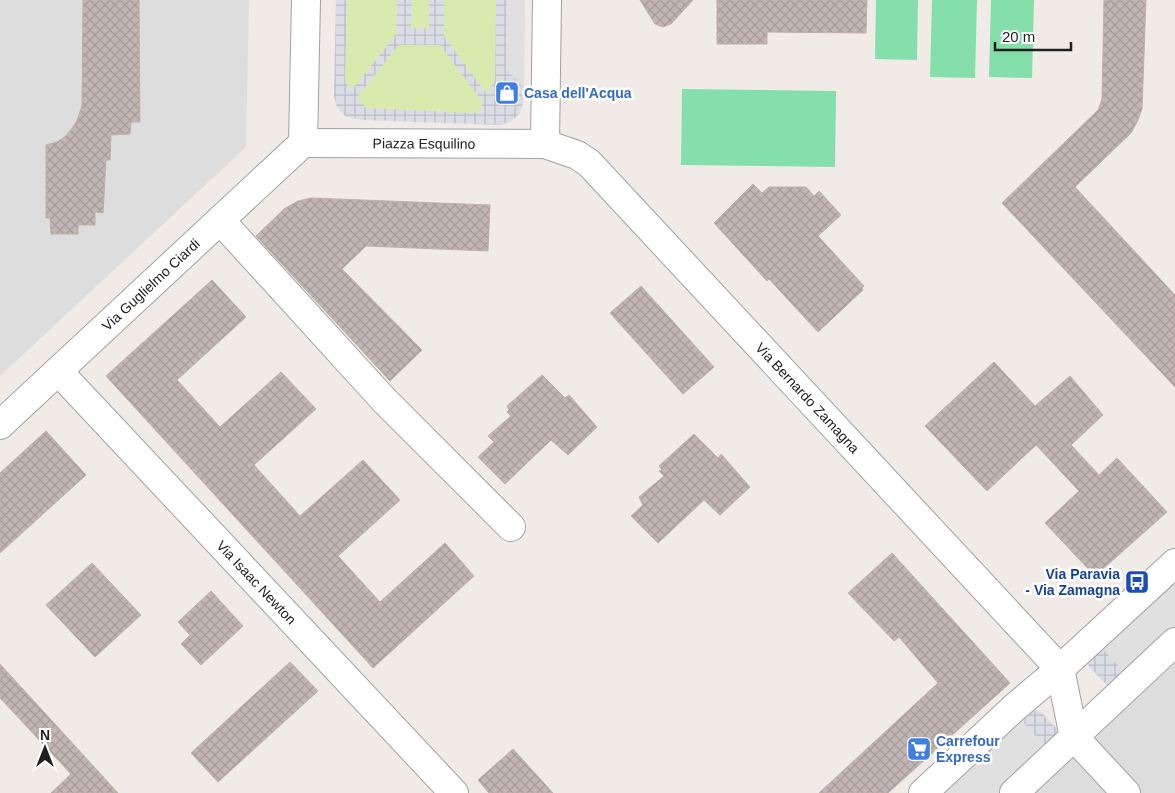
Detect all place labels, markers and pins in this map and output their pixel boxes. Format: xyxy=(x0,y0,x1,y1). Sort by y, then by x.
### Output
shop icon: Casa dell'Acqua xyxy=(494,80,520,106)
place label: Casa dell'Acqua xyxy=(524,85,632,101)
place label: Via Paravia - Via Zamagna xyxy=(1025,566,1120,598)
bus stop icon: Via Paravia - Via Zamagna xyxy=(1124,569,1150,595)
place label: Carrefour Express xyxy=(936,733,1000,765)
supermarket icon: Carrefour Express xyxy=(906,736,932,762)

